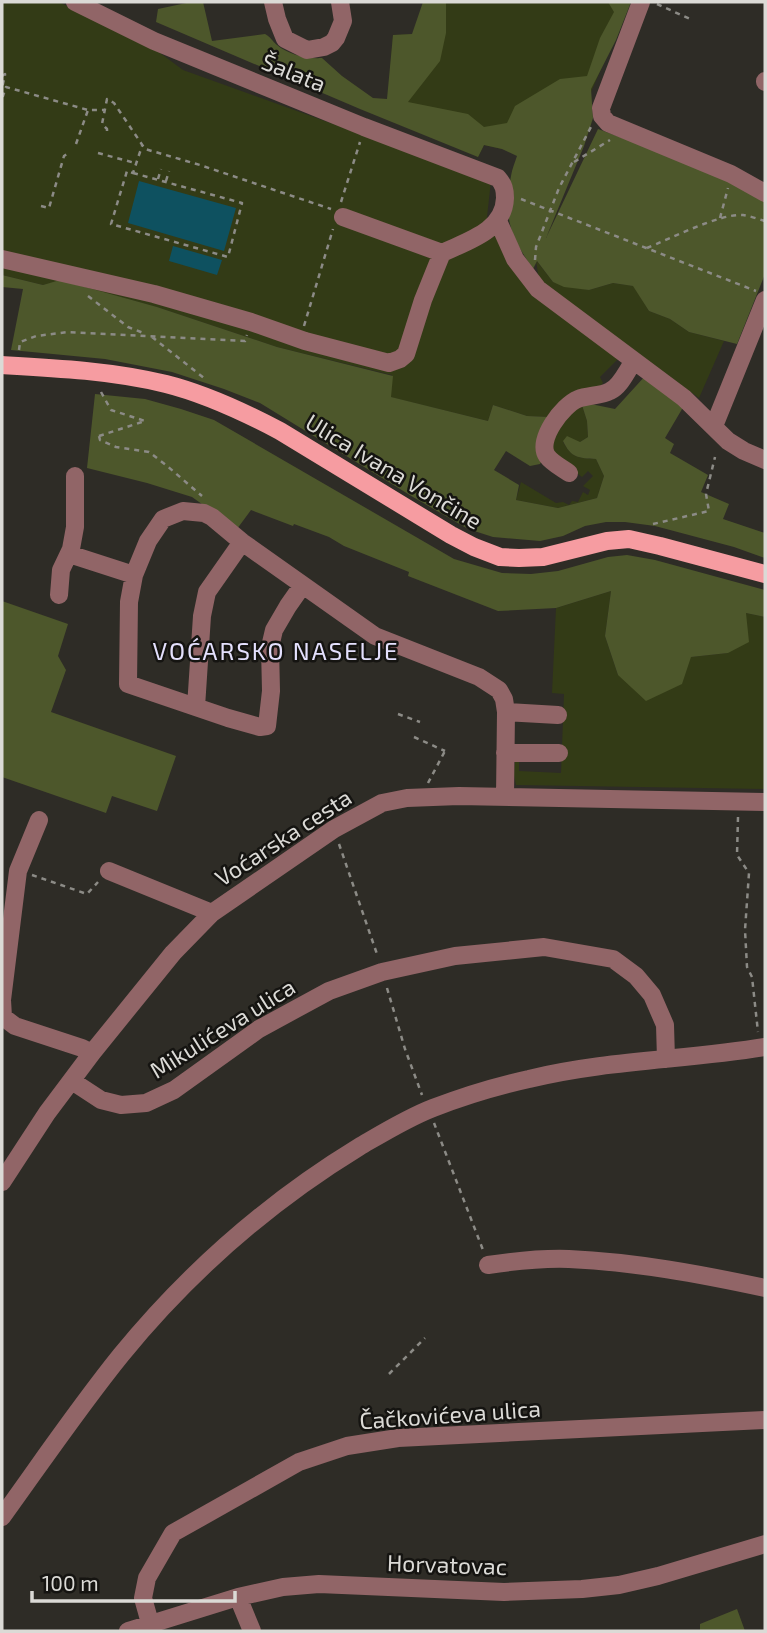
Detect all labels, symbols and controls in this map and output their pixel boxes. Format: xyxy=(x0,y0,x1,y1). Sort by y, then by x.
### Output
street label: Šalata xyxy=(258,47,330,97)
street label: Ulica Ivana Vončine xyxy=(301,407,487,535)
district label: VOĆARSKO NASELJE xyxy=(152,636,400,665)
street label: Voćarska cesta xyxy=(210,783,356,891)
street label: Mikulićeva ulica xyxy=(144,972,300,1084)
street label: Čačkovićeva ulica xyxy=(358,1394,542,1434)
street label: Horvatovac xyxy=(387,1548,507,1580)
scale bar xyxy=(32,1560,234,1604)
text: 100 m xyxy=(42,1570,99,1595)

